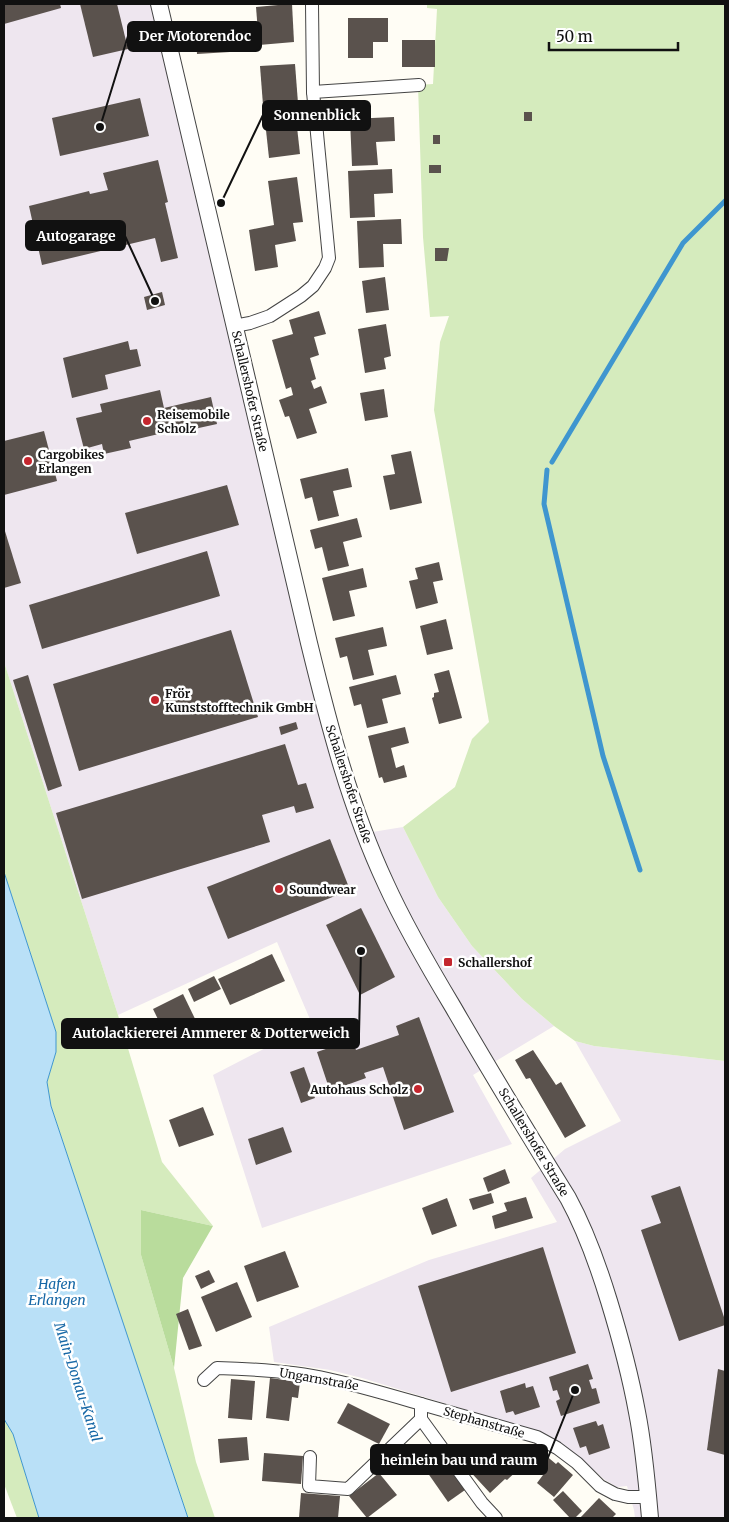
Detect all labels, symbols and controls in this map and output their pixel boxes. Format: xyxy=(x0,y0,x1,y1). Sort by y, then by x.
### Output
scale bar xyxy=(549,20,678,52)
callout: Der Motorendoc xyxy=(128,22,261,51)
text: Der Motorendoc xyxy=(139,27,251,45)
text: 50 m xyxy=(556,27,593,46)
callout: Sonnenblick xyxy=(263,101,370,130)
text: Sonnenblick xyxy=(274,106,361,124)
callout: Autogarage xyxy=(26,221,125,250)
text: Autogarage xyxy=(35,227,116,245)
street label: Schallershofer Straße xyxy=(229,329,271,453)
place label: Reisemobile Scholz xyxy=(157,407,230,436)
marker: Reisemobile Scholz xyxy=(141,415,153,427)
place label: Cargobikes Erlangen xyxy=(38,447,104,476)
marker: Cargobikes Erlangen xyxy=(22,455,34,467)
place label: Frör Kunststofftechnik GmbH xyxy=(165,686,314,715)
marker: Frör Kunststofftechnik GmbH xyxy=(149,694,161,706)
street label: Schallershofer Straße xyxy=(323,723,375,845)
place label: Soundwear xyxy=(289,882,356,897)
marker: Soundwear xyxy=(273,883,285,895)
place label: Schallershof xyxy=(458,955,533,970)
marker: Schallershof xyxy=(442,956,454,968)
callout: Autolackiererei Ammerer & Dotterweich xyxy=(62,1019,359,1048)
text: Autolackiererei Ammerer & Dotterweich xyxy=(71,1024,350,1042)
place label: Autohaus Scholz xyxy=(309,1082,408,1097)
marker: Autohaus Scholz xyxy=(412,1083,424,1095)
street label: Schallershofer Straße xyxy=(496,1085,572,1199)
water label: Hafen Erlangen xyxy=(28,1275,86,1309)
water label: Main-Donau-Kanal xyxy=(50,1319,106,1444)
street label: Ungarnstraße xyxy=(278,1365,360,1393)
street label: Stephanstraße xyxy=(442,1403,526,1441)
callout: heinlein bau und raum xyxy=(371,1445,547,1474)
text: heinlein bau und raum xyxy=(381,1451,537,1469)

